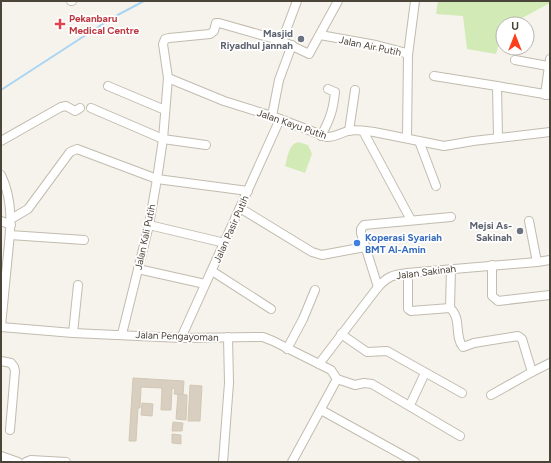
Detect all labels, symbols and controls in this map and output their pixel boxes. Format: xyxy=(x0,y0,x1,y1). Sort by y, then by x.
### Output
place label: Pekanbaru Medical Centre xyxy=(69,12,140,37)
north arrow xyxy=(495,16,535,56)
marker: Pekanbaru Medical Centre xyxy=(54,18,66,30)
text: U xyxy=(511,20,519,33)
place label: Masjid Riyadhul jannah xyxy=(220,27,293,52)
street label: Jalan Air Putih xyxy=(338,33,403,59)
marker: Masjid Riyadhul jannah xyxy=(296,34,306,44)
street label: Jalan Kayu Putih xyxy=(255,106,329,142)
street label: Jalan Pasir Putih xyxy=(210,193,252,265)
street label: Jalan Kali Putih xyxy=(132,203,158,271)
place label: Mejsi As- Sakinah xyxy=(469,219,512,244)
marker: Mejsi As- Sakinah xyxy=(515,226,525,236)
place label: Koperasi Syariah BMT Al-Amin xyxy=(365,231,442,256)
marker: Koperasi Syariah BMT Al-Amin xyxy=(352,238,362,248)
street label: Jalan Sakinah xyxy=(395,262,457,282)
street label: Jalan Pengayoman xyxy=(135,328,219,344)

